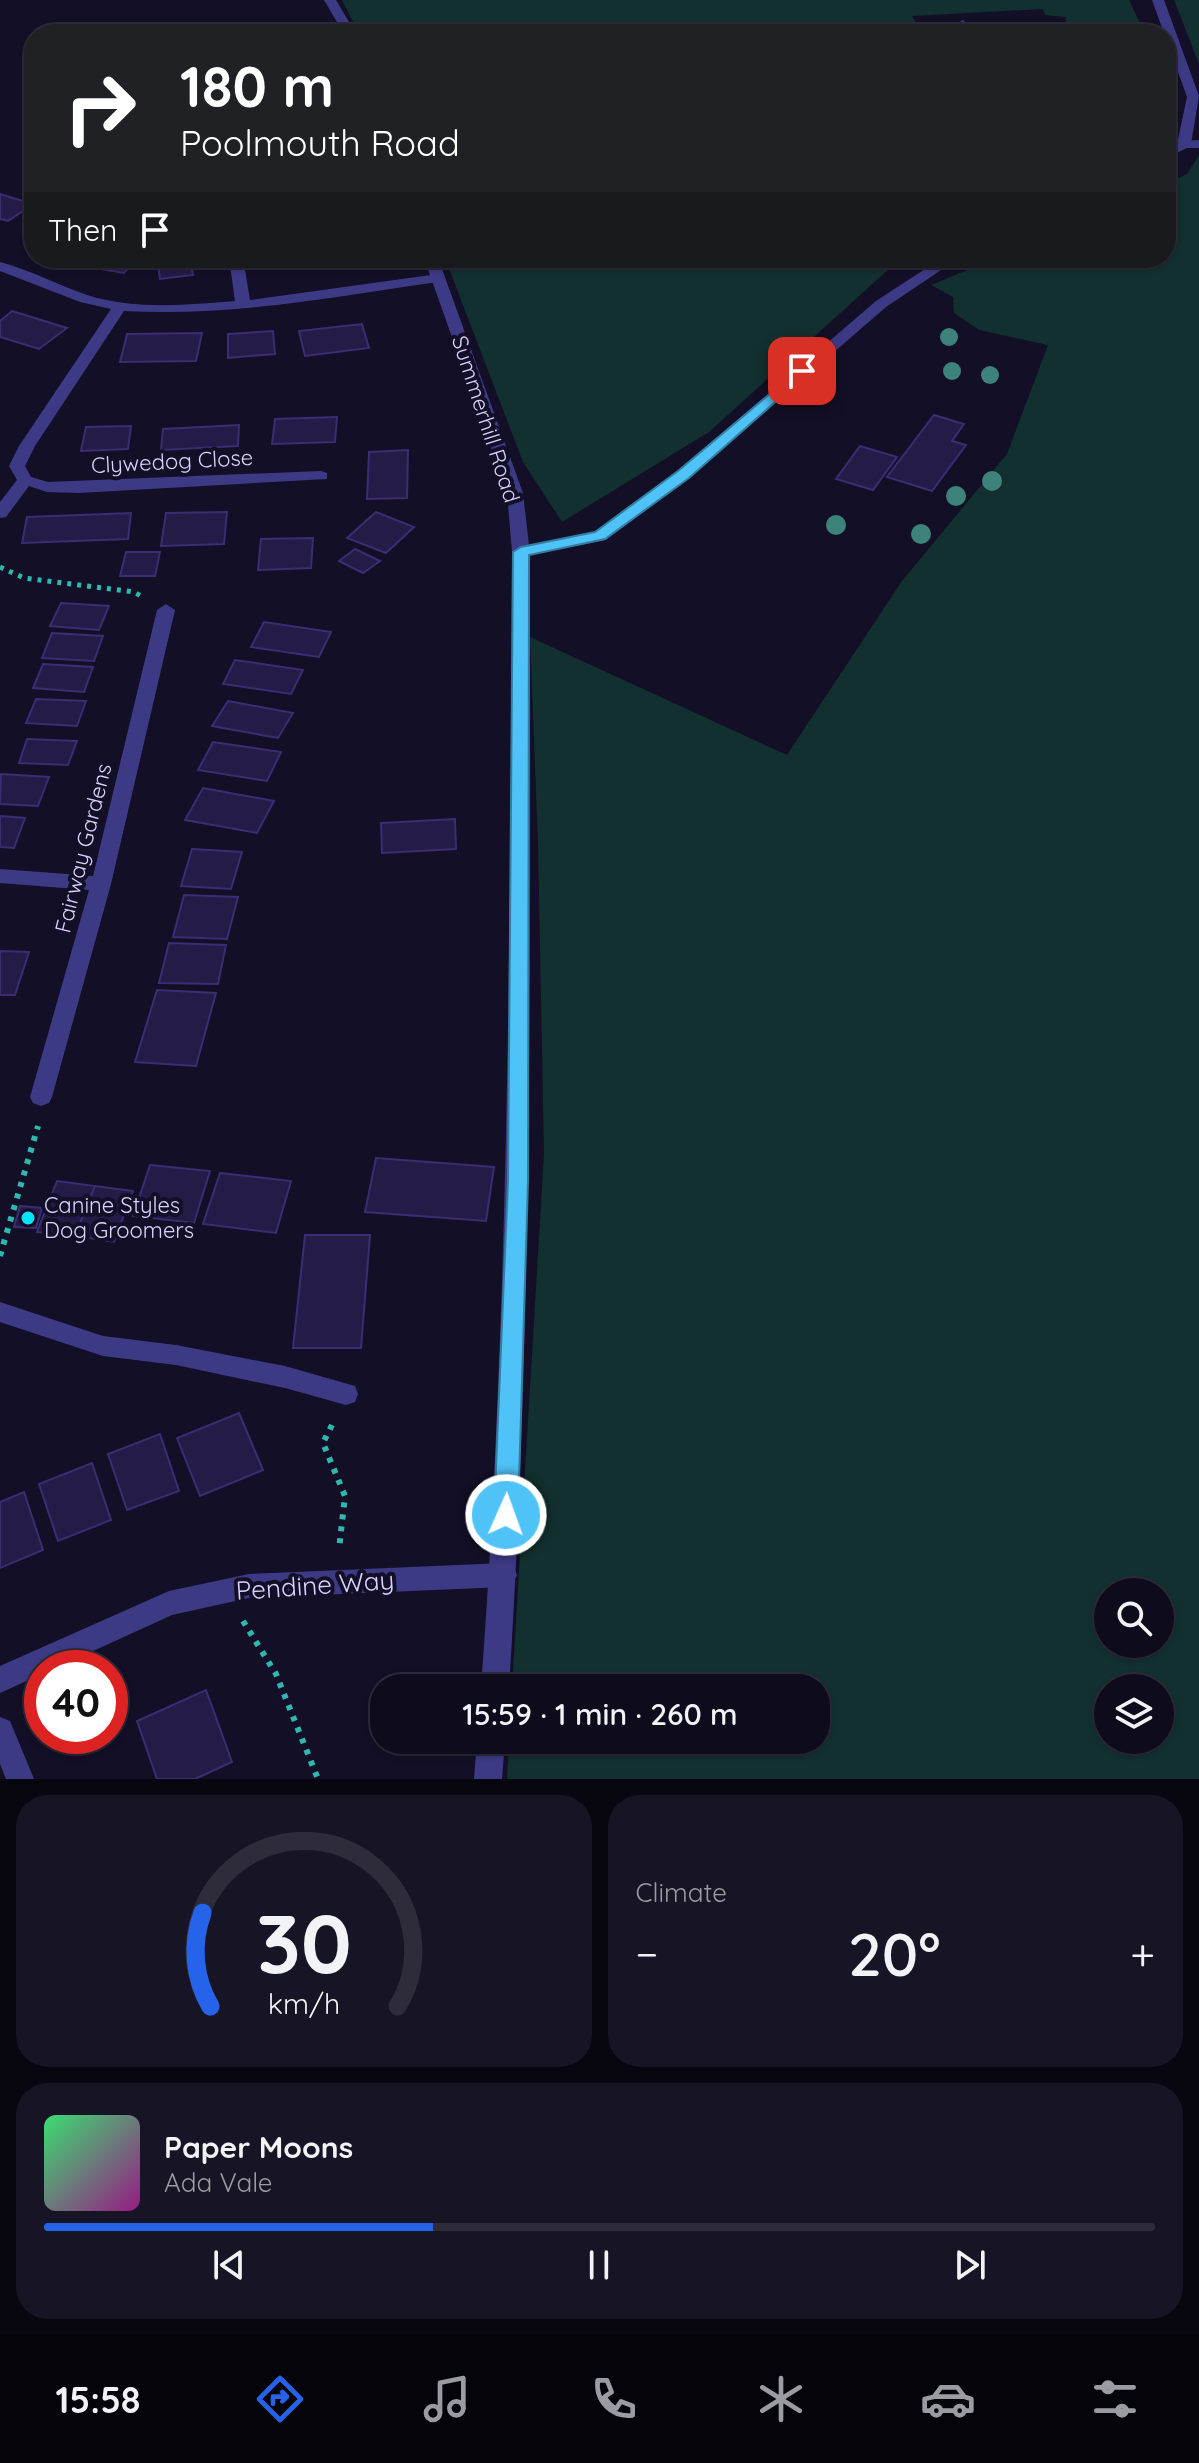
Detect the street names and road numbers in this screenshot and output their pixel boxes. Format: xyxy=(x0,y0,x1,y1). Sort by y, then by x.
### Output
street label: Summerhill Road xyxy=(446,332,526,506)
street label: Clywedog Close xyxy=(90,443,254,479)
street label: Fairway Gardens xyxy=(48,760,118,936)
street label: Pendine Way xyxy=(235,1563,395,1607)

